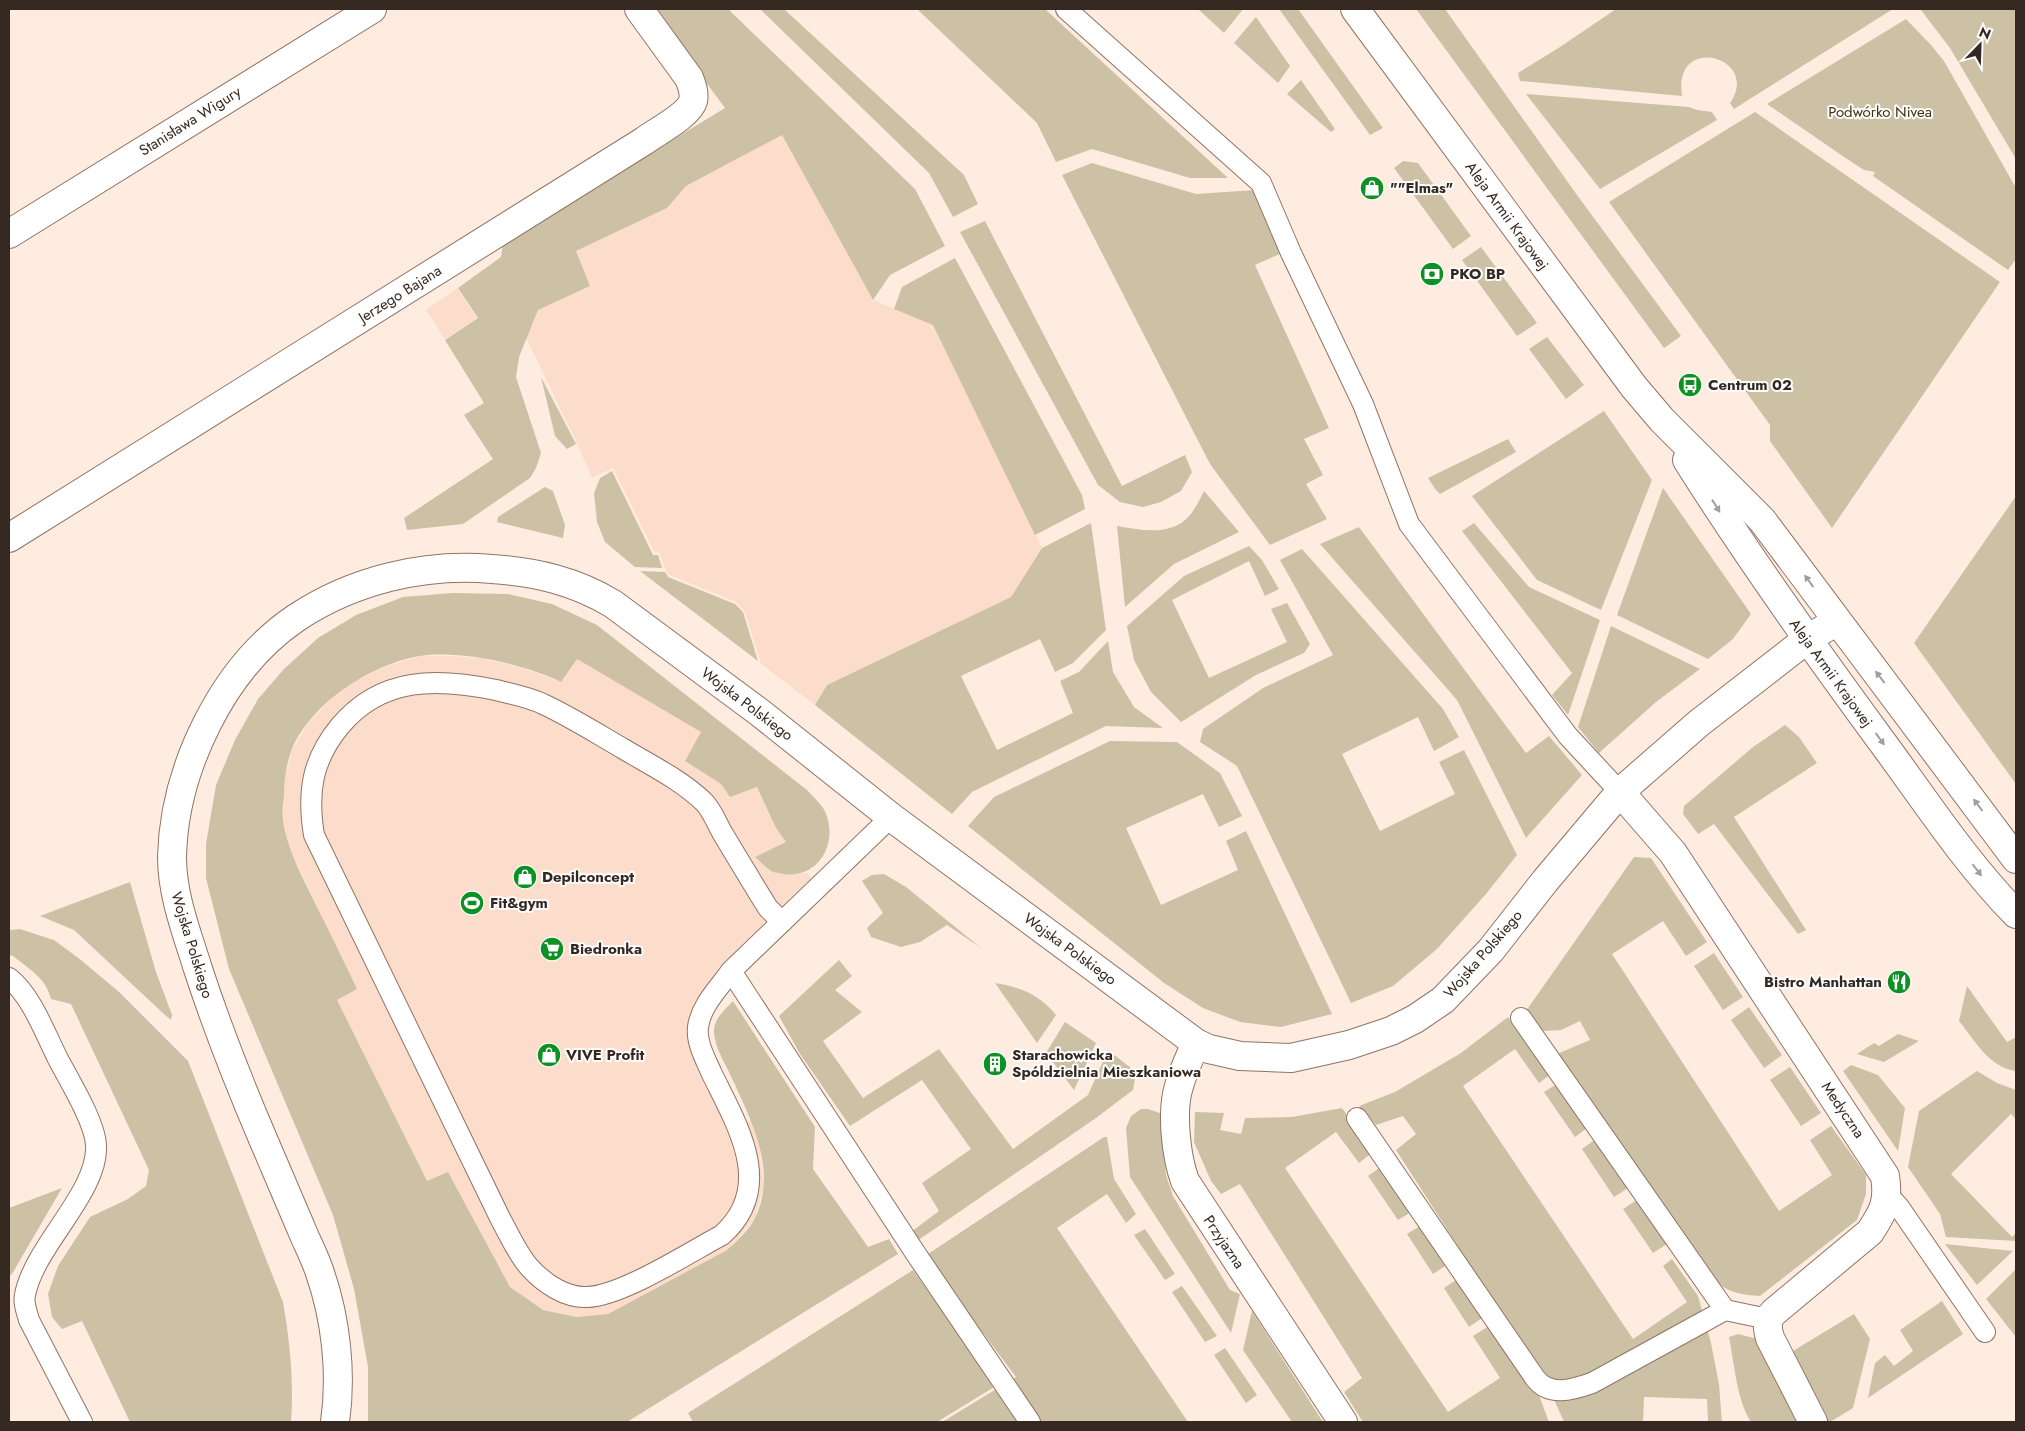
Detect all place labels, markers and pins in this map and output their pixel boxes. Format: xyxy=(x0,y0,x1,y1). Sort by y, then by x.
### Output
shop icon: ""Elmas" xyxy=(1359,175,1385,201)
place label: ""Elmas" xyxy=(1390,177,1453,199)
bank icon: PKO BP xyxy=(1419,261,1445,287)
place label: PKO BP xyxy=(1450,263,1505,285)
bus stop icon: Centrum 02 xyxy=(1677,372,1703,398)
place label: Centrum 02 xyxy=(1708,374,1792,396)
shop icon: Depilconcept xyxy=(512,864,538,890)
place label: Depilconcept xyxy=(542,866,634,888)
sports icon: Fit&gym xyxy=(459,890,485,916)
place label: Fit&gym xyxy=(490,892,548,914)
supermarket icon: Biedronka xyxy=(539,936,565,962)
place label: Biedronka xyxy=(570,938,642,960)
restaurant icon: Bistro Manhattan xyxy=(1886,969,1912,995)
place label: Bistro Manhattan xyxy=(1764,971,1882,993)
shop icon: VIVE Profit xyxy=(536,1042,562,1068)
place label: VIVE Profit xyxy=(565,1044,645,1066)
place label: Starachowicka Spóldzielnia Mieszkaniowa xyxy=(1012,1044,1201,1083)
building icon: Starachowicka Spóldzielnia Mieszkaniowa xyxy=(982,1051,1008,1077)

